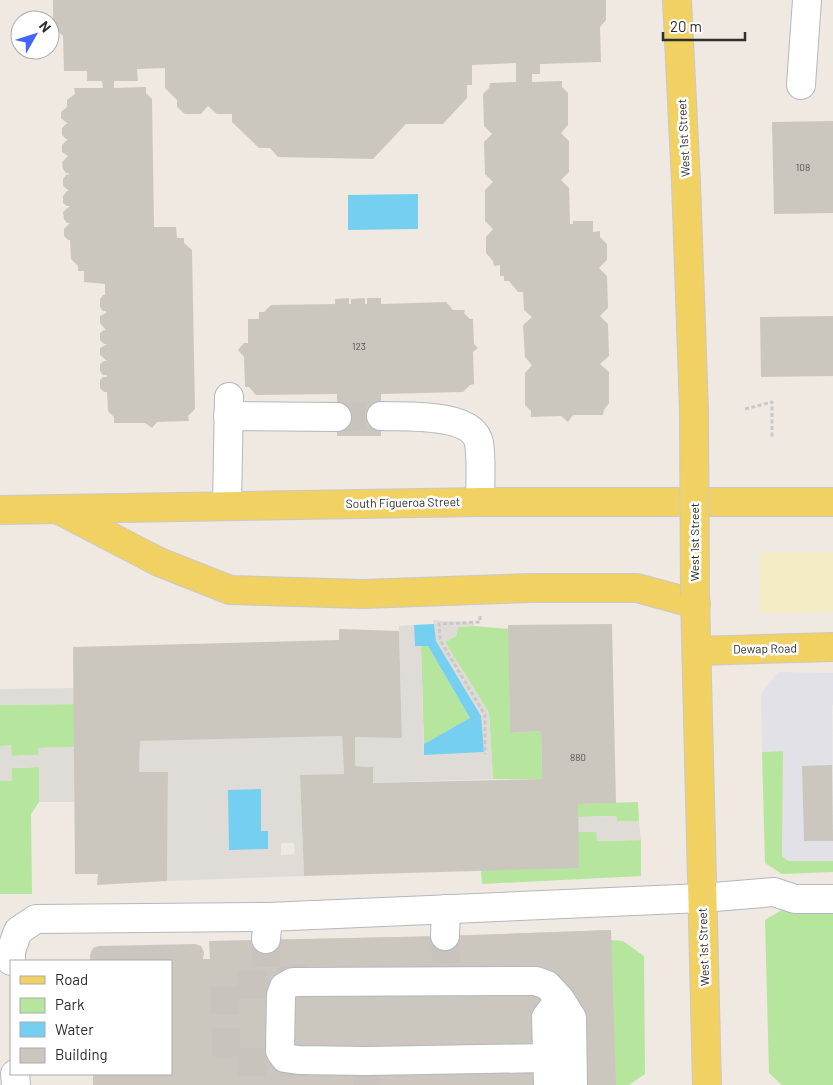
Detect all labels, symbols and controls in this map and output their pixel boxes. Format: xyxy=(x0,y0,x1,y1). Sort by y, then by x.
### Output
north arrow xyxy=(10,10,60,60)
scale bar xyxy=(663,10,746,42)
text: 20 m xyxy=(670,17,702,35)
text: N xyxy=(36,18,55,35)
street label: West 1st Street xyxy=(674,99,692,177)
house number: 108 xyxy=(796,161,810,173)
house number: 123 xyxy=(352,340,366,352)
street label: South Figueroa Street xyxy=(346,494,460,510)
street label: West 1st Street xyxy=(687,503,701,581)
street label: Dewap Road xyxy=(733,640,797,656)
house number: 880 xyxy=(570,751,586,763)
street label: West 1st Street xyxy=(695,908,711,986)
legend xyxy=(10,960,172,1075)
text: Road xyxy=(55,970,88,988)
text: Park xyxy=(55,995,85,1013)
text: Water xyxy=(55,1020,94,1038)
text: Building xyxy=(55,1045,108,1063)

